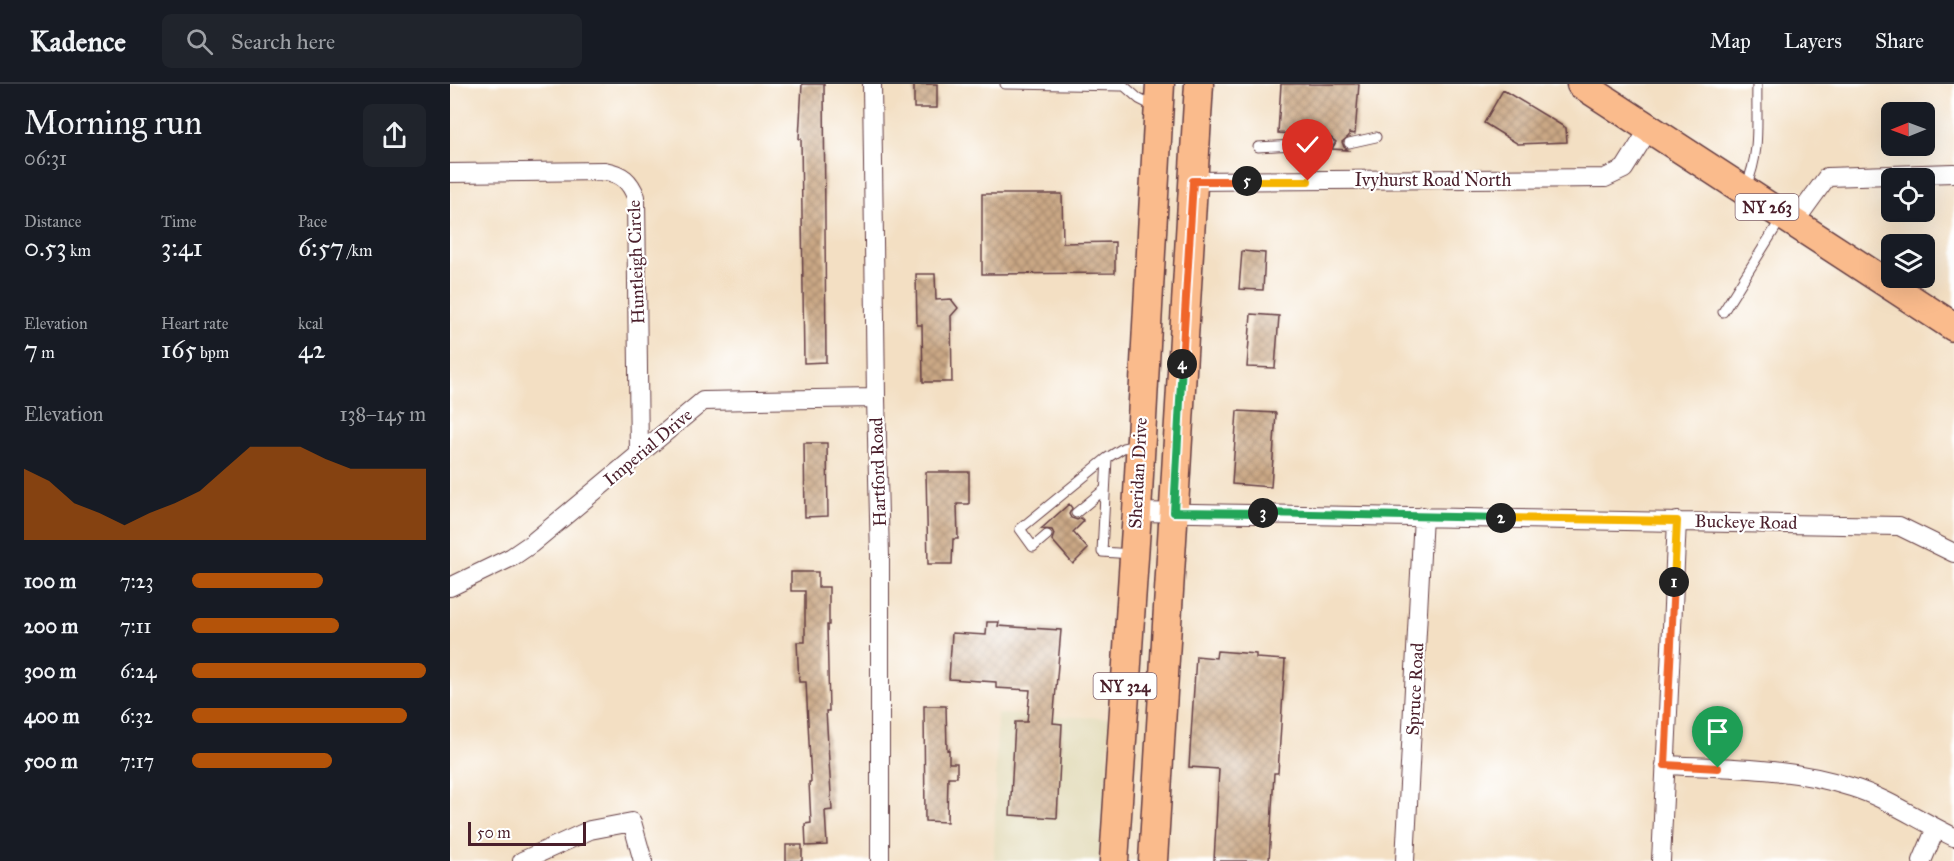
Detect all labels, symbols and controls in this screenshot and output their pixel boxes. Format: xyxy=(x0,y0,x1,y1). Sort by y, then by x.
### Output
search box xyxy=(162,14,582,68)
text: Kadence xyxy=(30,24,126,59)
icon: search xyxy=(183,25,216,58)
text: Search here xyxy=(231,28,335,55)
text: Map xyxy=(1710,28,1751,54)
text: Layers xyxy=(1784,28,1842,54)
text: Share xyxy=(1875,28,1924,54)
north arrow xyxy=(1881,102,1935,156)
map controls xyxy=(1881,102,1935,288)
text: Morning run xyxy=(24,103,202,143)
button: share xyxy=(363,104,426,167)
pin xyxy=(1282,119,1333,181)
icon: check xyxy=(1291,128,1324,161)
text: 06:31 xyxy=(24,146,67,170)
pin: 5 xyxy=(1232,166,1262,196)
button: locate xyxy=(1881,168,1935,222)
street label: Ivyhurst Road North xyxy=(1355,169,1511,191)
text: 5 xyxy=(1243,171,1251,190)
road number: NY 263 xyxy=(1736,194,1798,220)
street label: Huntleigh Circle xyxy=(623,199,650,325)
text: Distance xyxy=(24,212,81,231)
text: Time xyxy=(161,212,196,231)
text: Pace xyxy=(298,212,327,231)
text: 0.53 xyxy=(24,231,67,263)
text: 3:41 xyxy=(161,231,203,263)
text: 6:57 xyxy=(298,231,344,263)
button: layers xyxy=(1881,234,1935,288)
text: km xyxy=(67,241,91,260)
text: /km xyxy=(344,241,372,260)
text: Elevation xyxy=(24,314,88,333)
text: Heart rate xyxy=(161,314,228,333)
text: kcal xyxy=(298,314,323,333)
text: 7 xyxy=(24,333,38,365)
text: 165 xyxy=(161,333,197,365)
text: 42 xyxy=(298,333,325,365)
text: m xyxy=(38,343,55,362)
text: bpm xyxy=(197,343,229,362)
pin: 4 xyxy=(1167,349,1197,379)
text: 4 xyxy=(1178,354,1186,373)
text: Elevation xyxy=(24,402,103,426)
text: 138–145 m xyxy=(340,402,426,426)
street label: Imperial Drive xyxy=(599,404,697,490)
street label: Hartford Road xyxy=(865,417,891,527)
street label: Sheridan Drive xyxy=(1124,417,1152,529)
pin: 3 xyxy=(1248,498,1278,528)
text: 3 xyxy=(1260,503,1266,522)
pin: 2 xyxy=(1486,503,1516,533)
text: 2 xyxy=(1497,508,1505,527)
street label: Buckeye Road xyxy=(1694,510,1798,534)
pin: 1 xyxy=(1659,567,1689,597)
text: 100 m xyxy=(24,569,76,593)
text: 7:23 xyxy=(120,569,154,593)
text: 1 xyxy=(1671,572,1677,591)
text: 200 m xyxy=(24,614,78,638)
text: 7:11 xyxy=(120,614,152,638)
street label: Spruce Road xyxy=(1402,642,1428,736)
text: 300 m xyxy=(24,659,76,683)
text: 6:24 xyxy=(120,659,156,683)
road number: NY 324 xyxy=(1094,673,1156,699)
text: 400 m xyxy=(24,704,80,728)
text: 6:32 xyxy=(120,704,153,728)
pin xyxy=(1692,706,1743,768)
icon: arrive xyxy=(1701,715,1734,748)
text: 500 m xyxy=(24,749,78,773)
text: 7:17 xyxy=(120,749,154,773)
scale bar xyxy=(468,819,586,846)
text: 50 m xyxy=(477,823,511,842)

